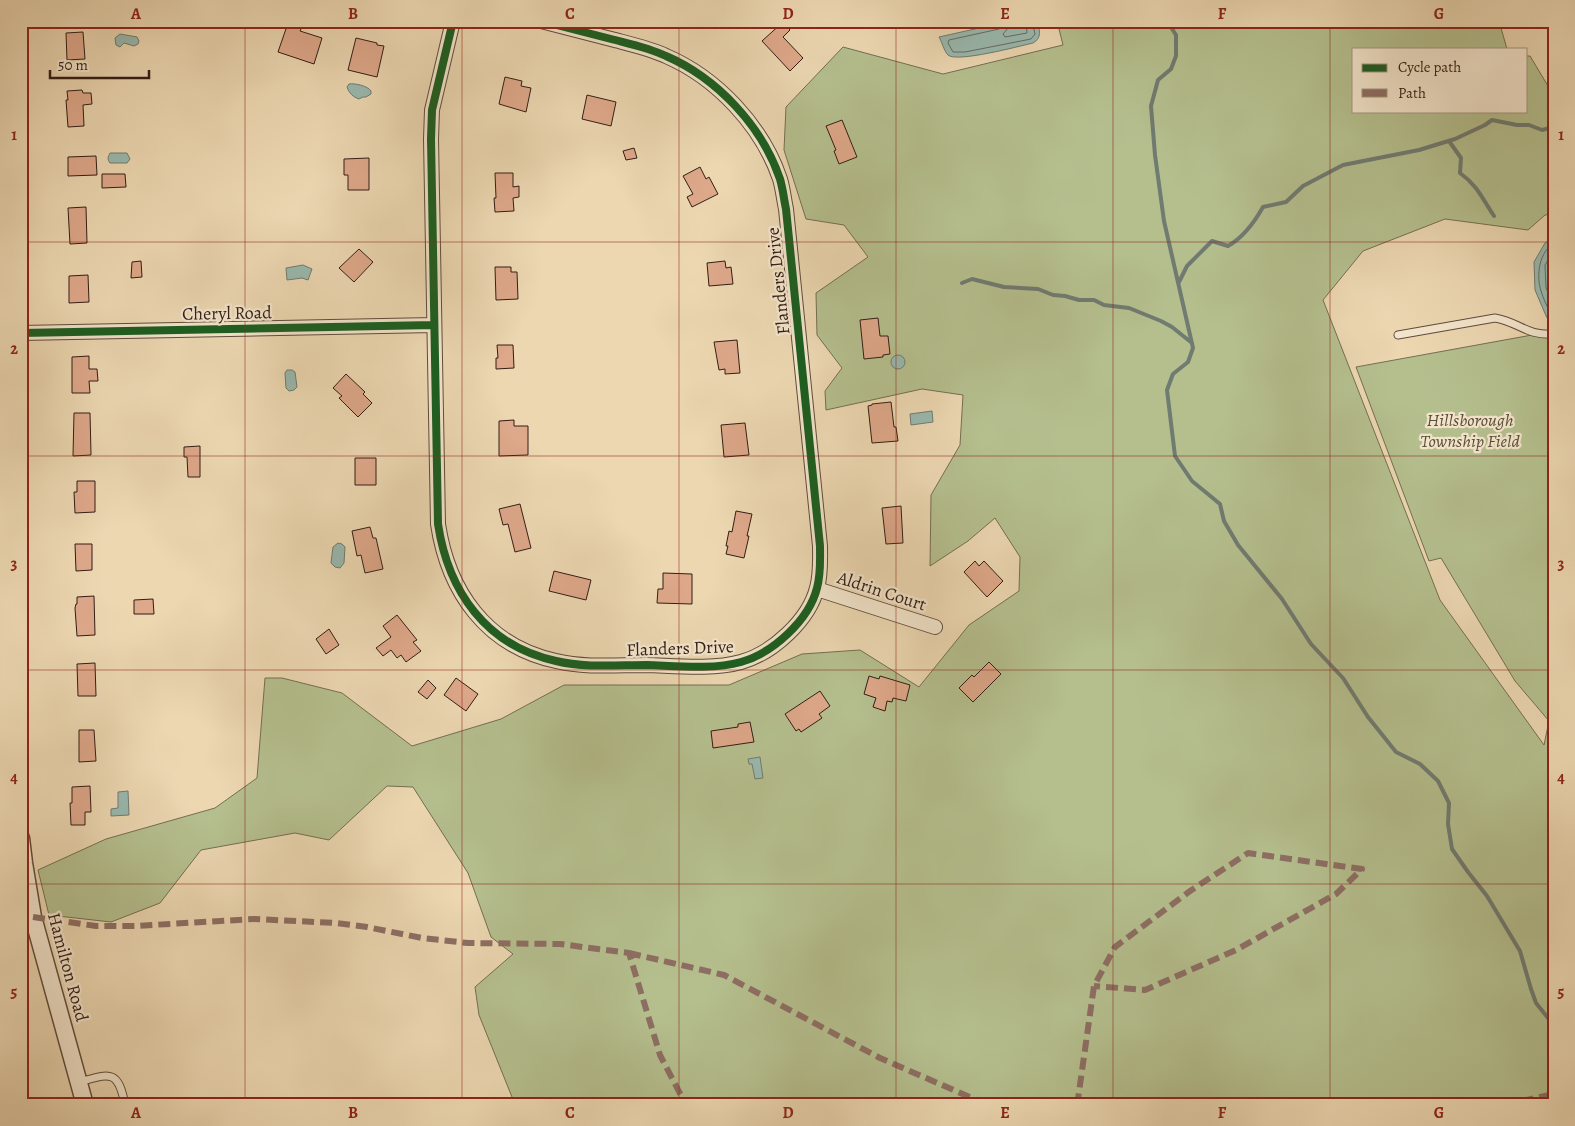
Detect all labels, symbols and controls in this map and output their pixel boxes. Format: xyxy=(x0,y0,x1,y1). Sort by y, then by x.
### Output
text: A xyxy=(130,3,142,25)
text: B xyxy=(348,3,358,25)
text: C xyxy=(565,3,575,25)
text: D xyxy=(782,3,794,25)
text: E xyxy=(1000,3,1010,25)
text: F xyxy=(1218,3,1227,25)
text: G xyxy=(1434,3,1444,25)
scale bar xyxy=(50,48,149,80)
legend xyxy=(1352,48,1528,112)
text: 50 m xyxy=(58,55,88,75)
text: Cycle path xyxy=(1398,57,1461,77)
text: Path xyxy=(1398,83,1426,103)
text: 1 xyxy=(11,124,17,146)
text: 1 xyxy=(1558,124,1564,146)
street label: Flanders Drive xyxy=(760,226,796,336)
street label: Cheryl Road xyxy=(182,300,272,326)
text: 2 xyxy=(10,338,18,360)
text: 2 xyxy=(1557,338,1565,360)
park label: Hillsborough Township Field xyxy=(1420,408,1520,453)
text: 3 xyxy=(11,553,18,575)
text: 3 xyxy=(1558,553,1565,575)
street label: Aldrin Court xyxy=(834,565,930,617)
street label: Flanders Drive xyxy=(626,634,734,662)
text: 4 xyxy=(10,767,18,789)
text: 4 xyxy=(1557,767,1565,789)
street label: Hamilton Road xyxy=(42,910,94,1024)
text: 5 xyxy=(11,981,18,1003)
text: 5 xyxy=(1558,981,1565,1003)
text: A xyxy=(130,1102,142,1124)
text: B xyxy=(348,1102,358,1124)
text: C xyxy=(565,1102,575,1124)
text: D xyxy=(782,1102,794,1124)
text: E xyxy=(1000,1102,1010,1124)
text: F xyxy=(1218,1102,1227,1124)
text: G xyxy=(1434,1102,1444,1124)

